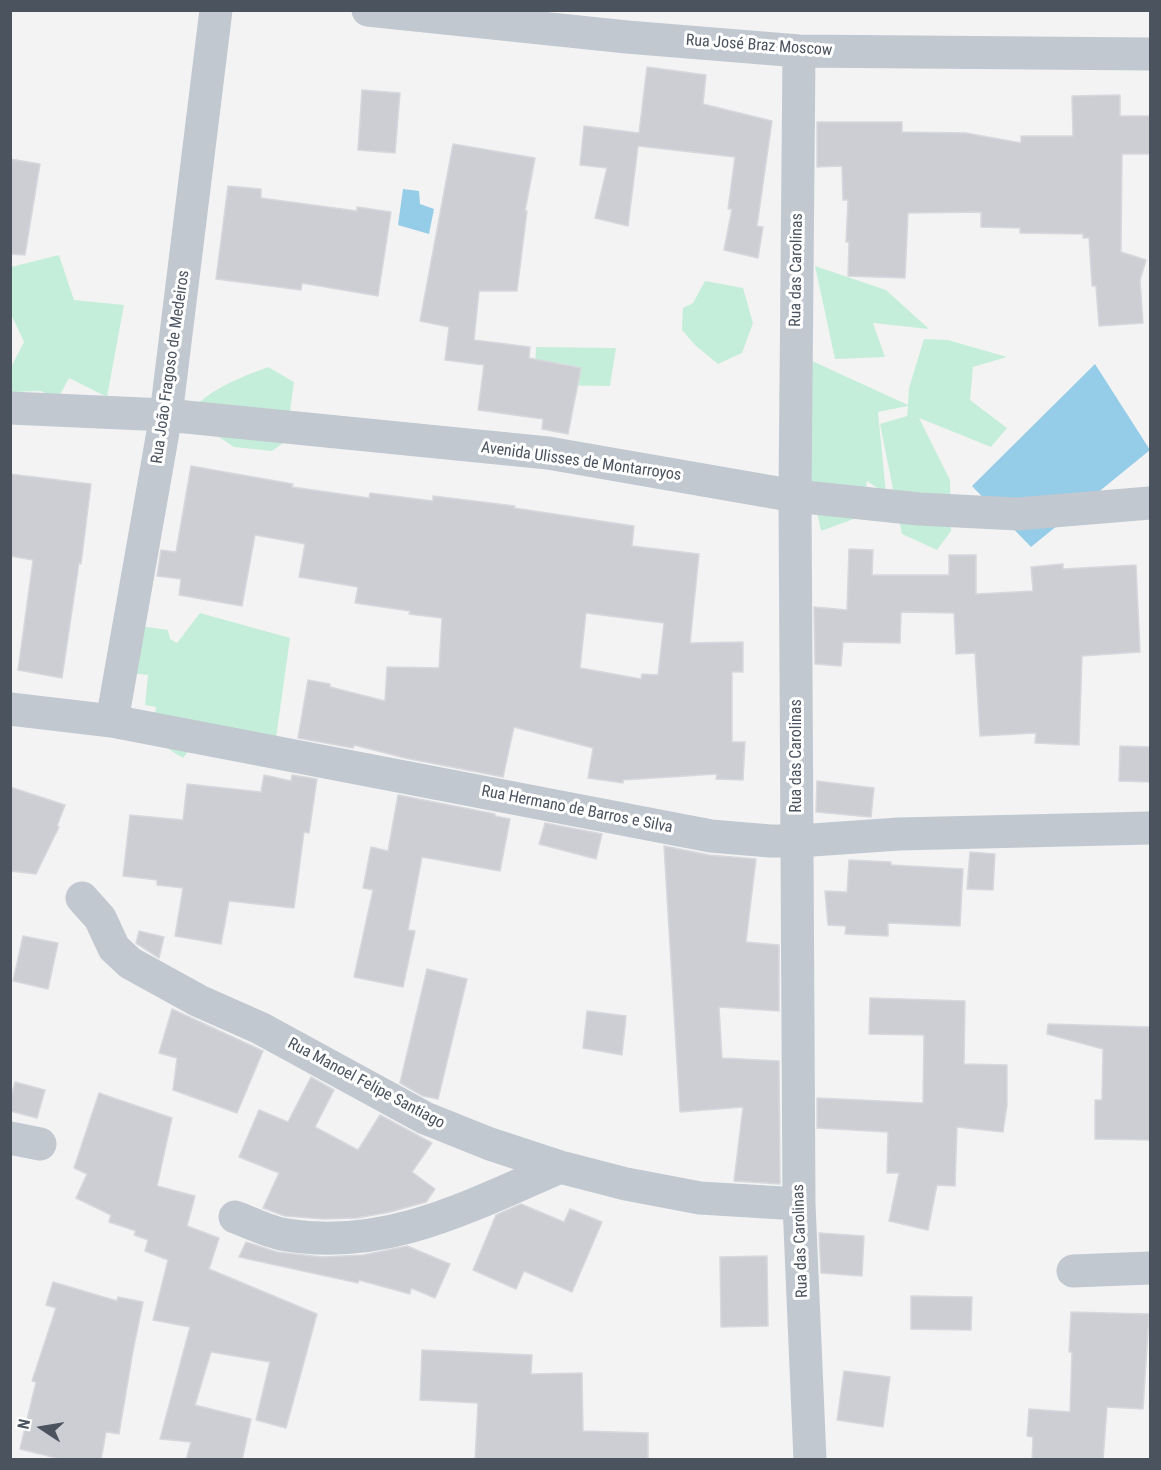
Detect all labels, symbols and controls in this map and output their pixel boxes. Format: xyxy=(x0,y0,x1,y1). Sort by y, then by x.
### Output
street label: Rua José Braz Moscow xyxy=(685,31,833,61)
street label: Rua das Carolinas xyxy=(786,213,808,327)
street label: Rua João Fragoso de Medeiros xyxy=(148,269,194,465)
street label: Avenida Ulisses de Montarroyos xyxy=(480,438,682,486)
street label: Rua das Carolinas xyxy=(787,699,807,813)
street label: Rua Hermano de Barros e Silva xyxy=(480,782,674,838)
street label: Rua Manoel Felipe Santiago xyxy=(284,1034,448,1134)
street label: Rua das Carolinas xyxy=(789,1184,813,1298)
north arrow xyxy=(12,1398,72,1458)
text: N xyxy=(14,1417,34,1431)

